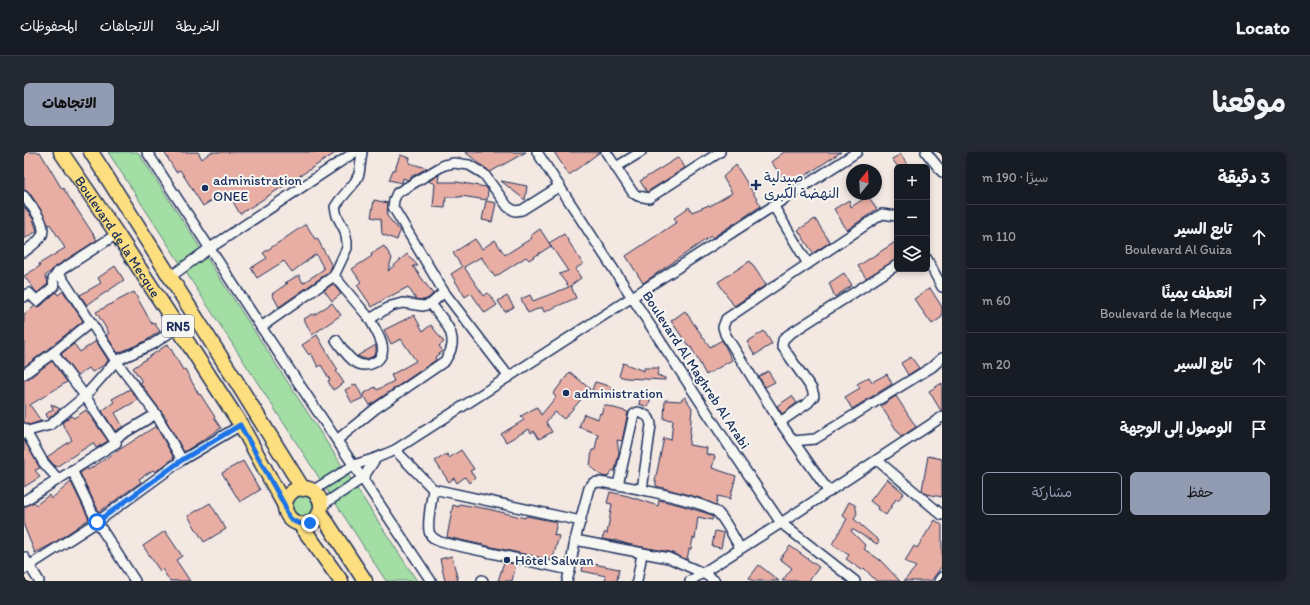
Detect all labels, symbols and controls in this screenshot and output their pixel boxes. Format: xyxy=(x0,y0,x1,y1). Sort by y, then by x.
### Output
text: Locato xyxy=(1236,16,1290,39)
text: المحفوظات xyxy=(20,18,78,35)
text: الاتجاهات xyxy=(100,18,154,35)
text: الخريطة xyxy=(176,18,219,35)
button: الاتجاهات xyxy=(24,83,114,126)
text: موقعنا xyxy=(1212,85,1286,119)
north arrow xyxy=(846,164,882,200)
map controls xyxy=(894,164,930,272)
button: + xyxy=(894,164,930,200)
text: 3 دقيقة xyxy=(1218,167,1270,187)
place label: صيدلية النهضة الكبرى xyxy=(764,169,839,202)
text: سيرًا · 190 m xyxy=(982,170,1048,185)
place label: administration ONEE xyxy=(213,172,303,205)
street label: Boulevard de la Mecque xyxy=(71,173,165,301)
marker: صيدلية النهضة الكبرى xyxy=(751,180,761,190)
marker: administration ONEE xyxy=(200,183,210,193)
button: − xyxy=(894,200,930,236)
text: تابع السير xyxy=(1175,220,1232,238)
icon: ahead xyxy=(1248,226,1270,248)
text: 110 m xyxy=(982,229,1016,244)
button: layers xyxy=(894,236,930,272)
text: Boulevard Al Guiza xyxy=(1125,242,1232,257)
text: انعطف يمينًا xyxy=(1162,284,1232,302)
street label: Boulevard Al Maghreb Al Arabi xyxy=(639,288,753,452)
icon: right xyxy=(1248,290,1270,312)
text: 60 m xyxy=(982,293,1011,308)
text: Boulevard de la Mecque xyxy=(1100,306,1232,321)
road number: RN5 xyxy=(162,315,194,337)
icon: ahead xyxy=(1248,354,1270,376)
text: تابع السير xyxy=(1175,355,1232,373)
text: 20 m xyxy=(982,357,1011,372)
place label: administration xyxy=(574,385,664,402)
marker: administration xyxy=(561,388,571,398)
icon: arrive xyxy=(1248,418,1270,440)
text: الوصول إلى الوجهة xyxy=(1120,419,1232,437)
button: مشاركة xyxy=(982,472,1122,515)
button: حفظ xyxy=(1130,472,1270,515)
route start xyxy=(88,513,106,531)
route end xyxy=(301,514,319,532)
place label: Hôtel Salwan xyxy=(515,552,594,569)
marker: Hôtel Salwan xyxy=(502,555,512,565)

